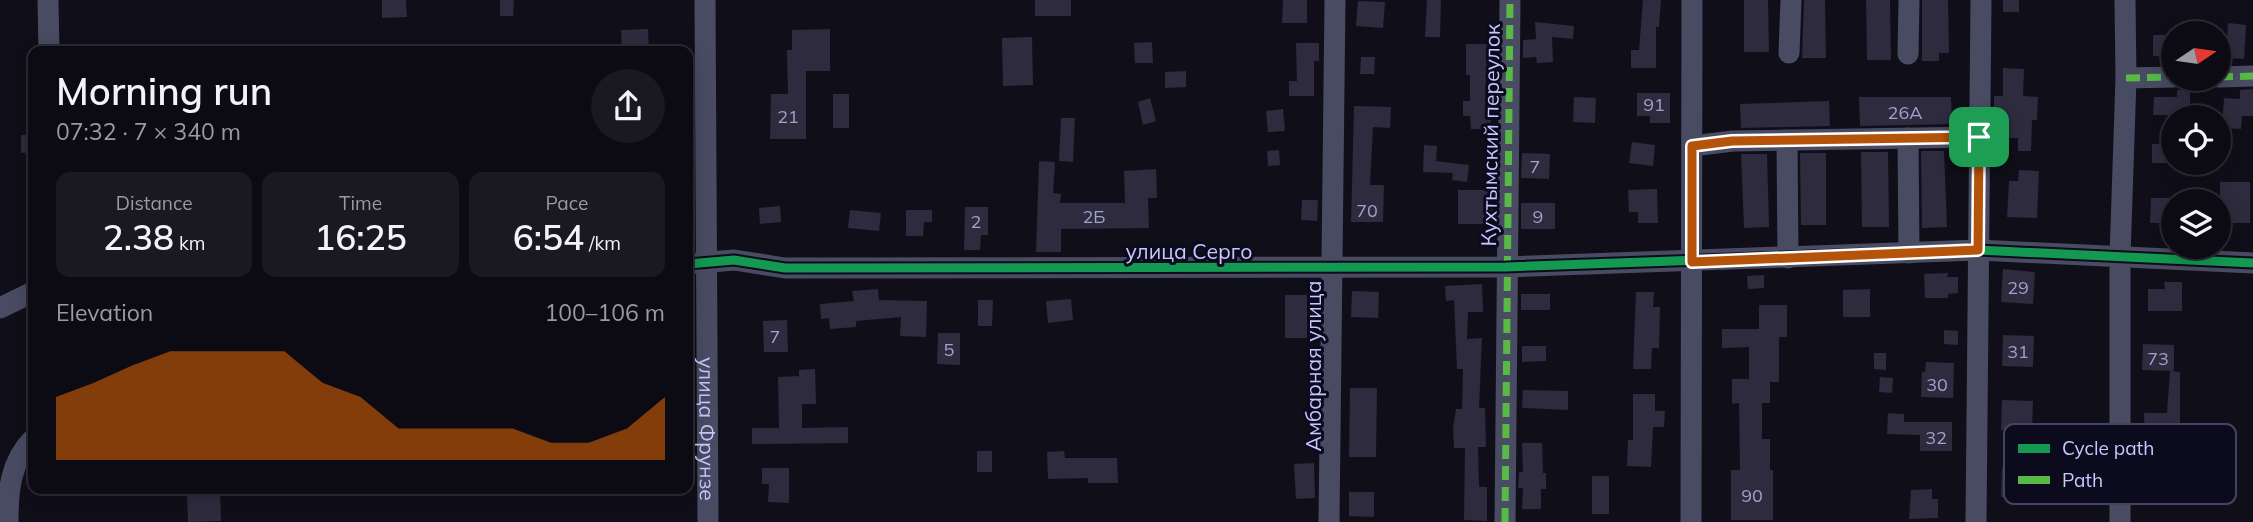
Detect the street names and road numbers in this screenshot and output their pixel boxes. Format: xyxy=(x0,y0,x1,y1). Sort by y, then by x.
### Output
street label: Кухтымский переулок xyxy=(1475,23,1505,247)
street label: улица Серго xyxy=(1126,238,1252,264)
street label: Амбарная улица xyxy=(1300,281,1326,451)
street label: улица Фрунзе xyxy=(694,357,721,501)

